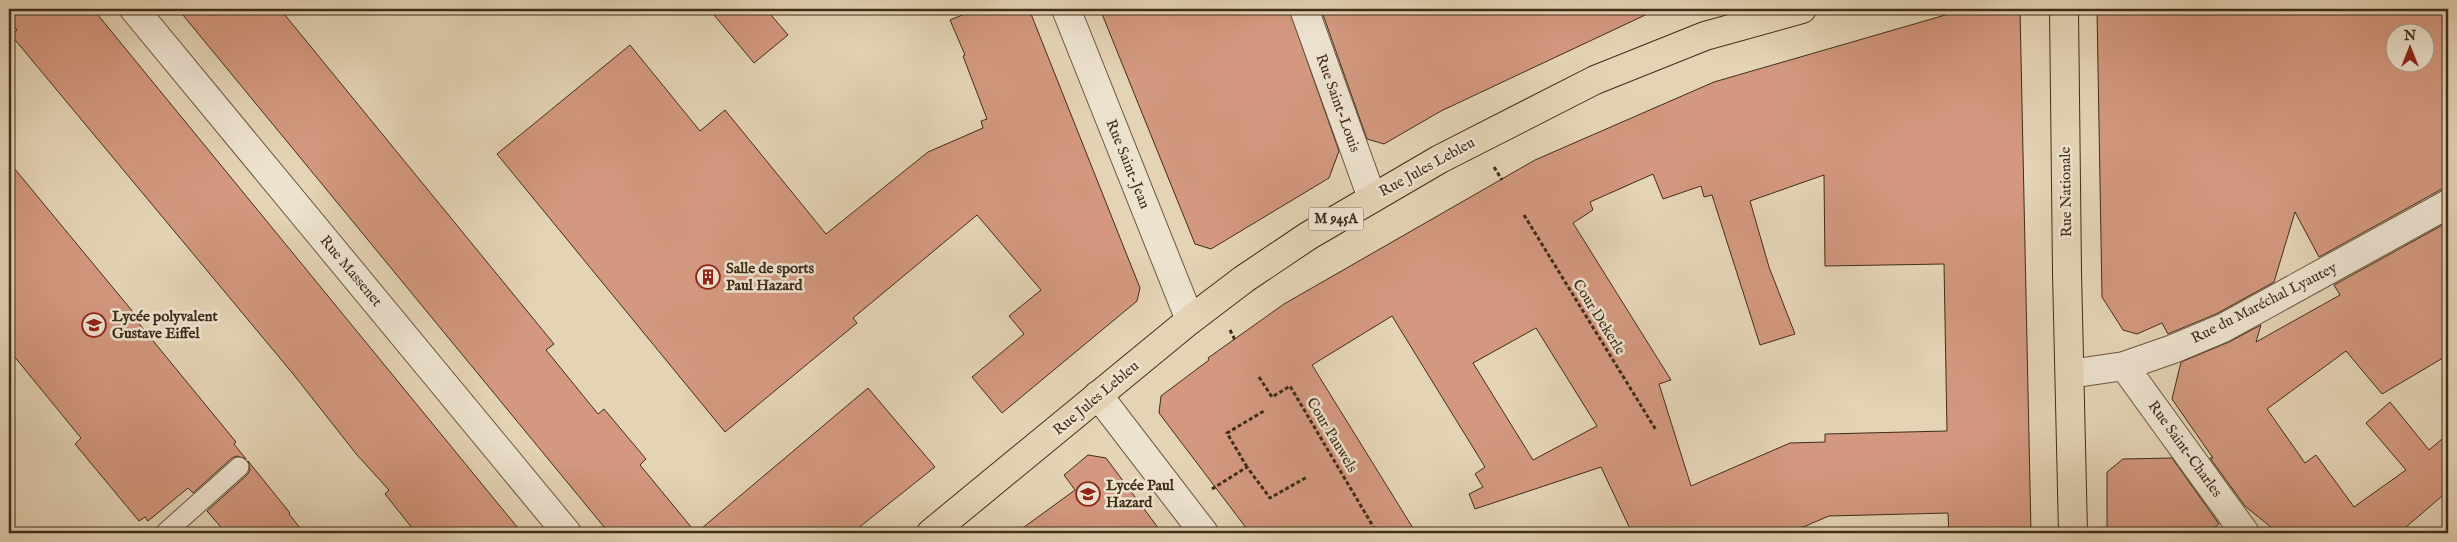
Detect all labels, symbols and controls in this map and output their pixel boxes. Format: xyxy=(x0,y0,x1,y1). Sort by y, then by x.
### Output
north arrow xyxy=(2384,22,2434,72)
text: N xyxy=(2403,27,2416,45)
street label: Rue Saint-Louis xyxy=(1311,51,1365,155)
street label: Rue Saint-Jean xyxy=(1101,117,1155,211)
street label: Rue Jules Lebleu xyxy=(1376,133,1478,201)
street label: Rue Nationale xyxy=(2056,146,2076,238)
road number: M 945A xyxy=(1308,208,1364,230)
street label: Rue Massenet xyxy=(316,231,386,311)
street label: Rue du Maréchal Lyautey xyxy=(2188,258,2341,348)
place label: Salle de sports Paul Hazard xyxy=(726,259,815,295)
building icon: Salle de sports Paul Hazard xyxy=(695,264,721,290)
street label: Cour Dekerle xyxy=(1568,276,1630,358)
place label: Lycée polyvalent Gustave Eiffel xyxy=(112,307,218,343)
school or university icon: Lycée polyvalent Gustave Eiffel xyxy=(81,312,107,338)
street label: Rue Jules Lebleu xyxy=(1049,356,1143,440)
street label: Cour Pauwels xyxy=(1302,394,1362,476)
street label: Rue Saint-Charles xyxy=(2144,397,2226,501)
place label: Lycée Paul Hazard xyxy=(1106,476,1175,512)
school or university icon: Lycée Paul Hazard xyxy=(1075,481,1101,507)

